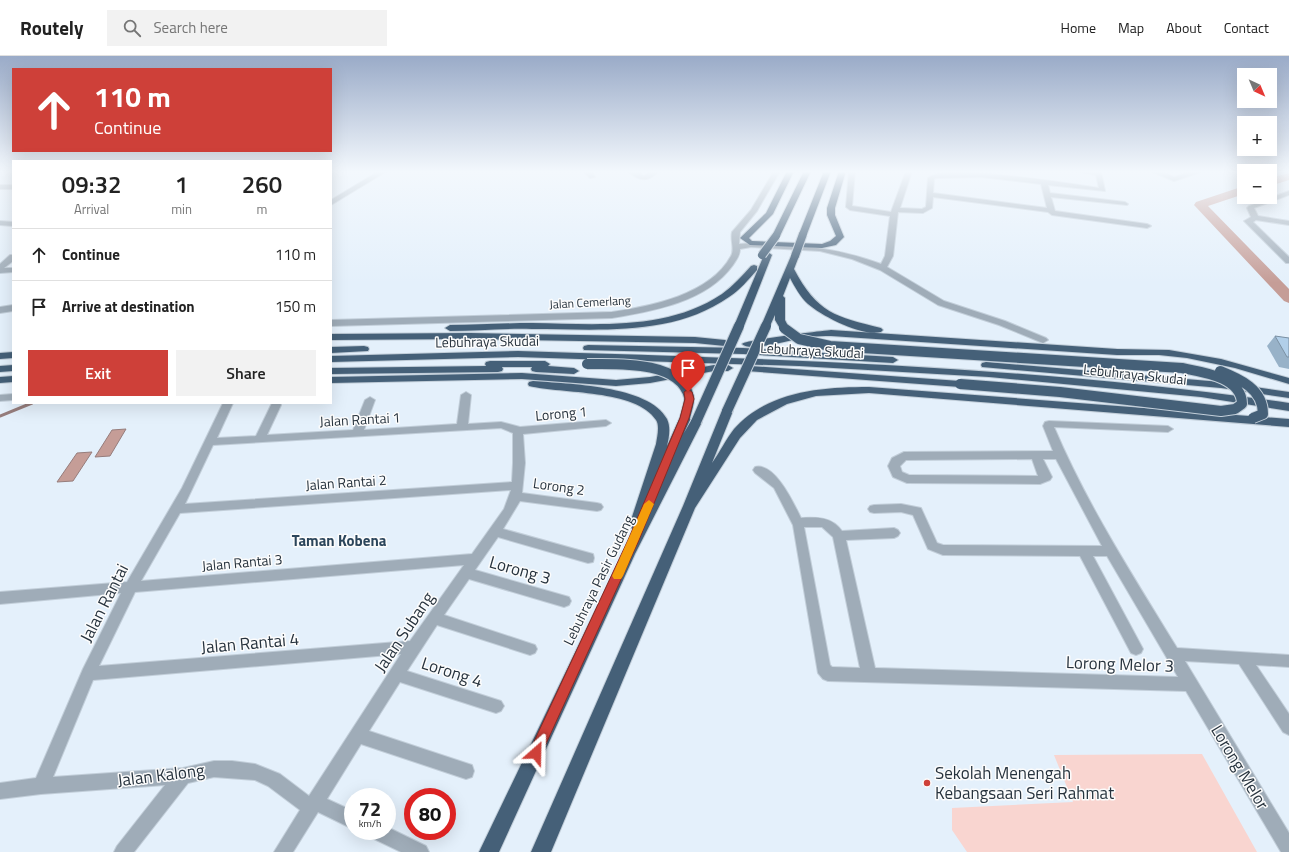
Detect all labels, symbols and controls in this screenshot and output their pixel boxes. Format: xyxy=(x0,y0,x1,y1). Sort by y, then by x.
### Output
search box xyxy=(107,10,387,46)
text: Routely xyxy=(20,13,83,42)
text: Search here xyxy=(153,16,228,39)
icon: search xyxy=(121,17,143,39)
text: Home xyxy=(1061,17,1096,38)
text: Map xyxy=(1118,17,1144,38)
text: About xyxy=(1166,17,1202,38)
text: Contact xyxy=(1224,17,1269,38)
north arrow xyxy=(1237,68,1277,108)
map controls xyxy=(1237,68,1277,204)
text: 110 m xyxy=(94,75,171,118)
icon: ahead xyxy=(28,84,80,136)
text: Continue xyxy=(94,114,161,141)
button: + xyxy=(1237,116,1277,156)
button: − xyxy=(1237,164,1277,204)
text: 09:32 xyxy=(62,166,121,202)
text: 1 xyxy=(175,166,188,202)
text: 260 xyxy=(242,166,282,202)
text: Arrival xyxy=(74,199,109,219)
text: min xyxy=(171,199,192,219)
text: m xyxy=(257,199,267,219)
text: Continue xyxy=(62,243,120,266)
text: 110 m xyxy=(275,243,316,266)
icon: ahead xyxy=(28,244,50,266)
street label: Jalan Cemerlang xyxy=(549,290,631,314)
text: Arrive at destination xyxy=(62,295,195,318)
text: 150 m xyxy=(275,295,316,318)
icon: arrive xyxy=(28,296,50,318)
street label: Lebuhraya Skudai xyxy=(435,330,539,352)
street label: Lebuhraya Skudai xyxy=(760,337,864,363)
button: Exit xyxy=(28,350,168,396)
button: Share xyxy=(176,350,316,396)
pin xyxy=(671,351,705,392)
icon: arrive xyxy=(677,357,699,379)
street label: Lebuhraya Skudai xyxy=(1082,358,1188,390)
street label: Lorong 1 xyxy=(534,400,588,426)
street label: Jalan Rantai 1 xyxy=(319,406,401,432)
street label: Jalan Rantai 2 xyxy=(305,469,387,495)
street label: Lorong 2 xyxy=(532,472,586,500)
street label: Lebuhraya Pasir Gudang xyxy=(557,511,639,649)
district label: Taman Kobena xyxy=(292,529,387,552)
street label: Jalan Rantai 3 xyxy=(201,548,283,576)
street label: Lorong 3 xyxy=(486,549,554,591)
street label: Jalan Rantai xyxy=(73,559,135,647)
street label: Jalan Subang xyxy=(367,586,441,678)
street label: Jalan Rantai 4 xyxy=(200,626,300,660)
street label: Lorong Melor 3 xyxy=(1066,649,1174,679)
street label: Lorong 4 xyxy=(418,650,486,694)
street label: Lorong Melor xyxy=(1204,720,1276,814)
position arrow xyxy=(515,732,557,774)
street label: Jalan Kalong xyxy=(116,757,206,793)
place label: Sekolah Menengah Kebangsaan Seri Rahmat xyxy=(935,760,1114,806)
marker: Sekolah Menengah Kebangsaan Seri Rahmat xyxy=(922,778,932,788)
speed limit sign: 80 xyxy=(404,788,456,840)
text: 72 xyxy=(359,793,381,824)
text: km/h xyxy=(359,816,381,831)

